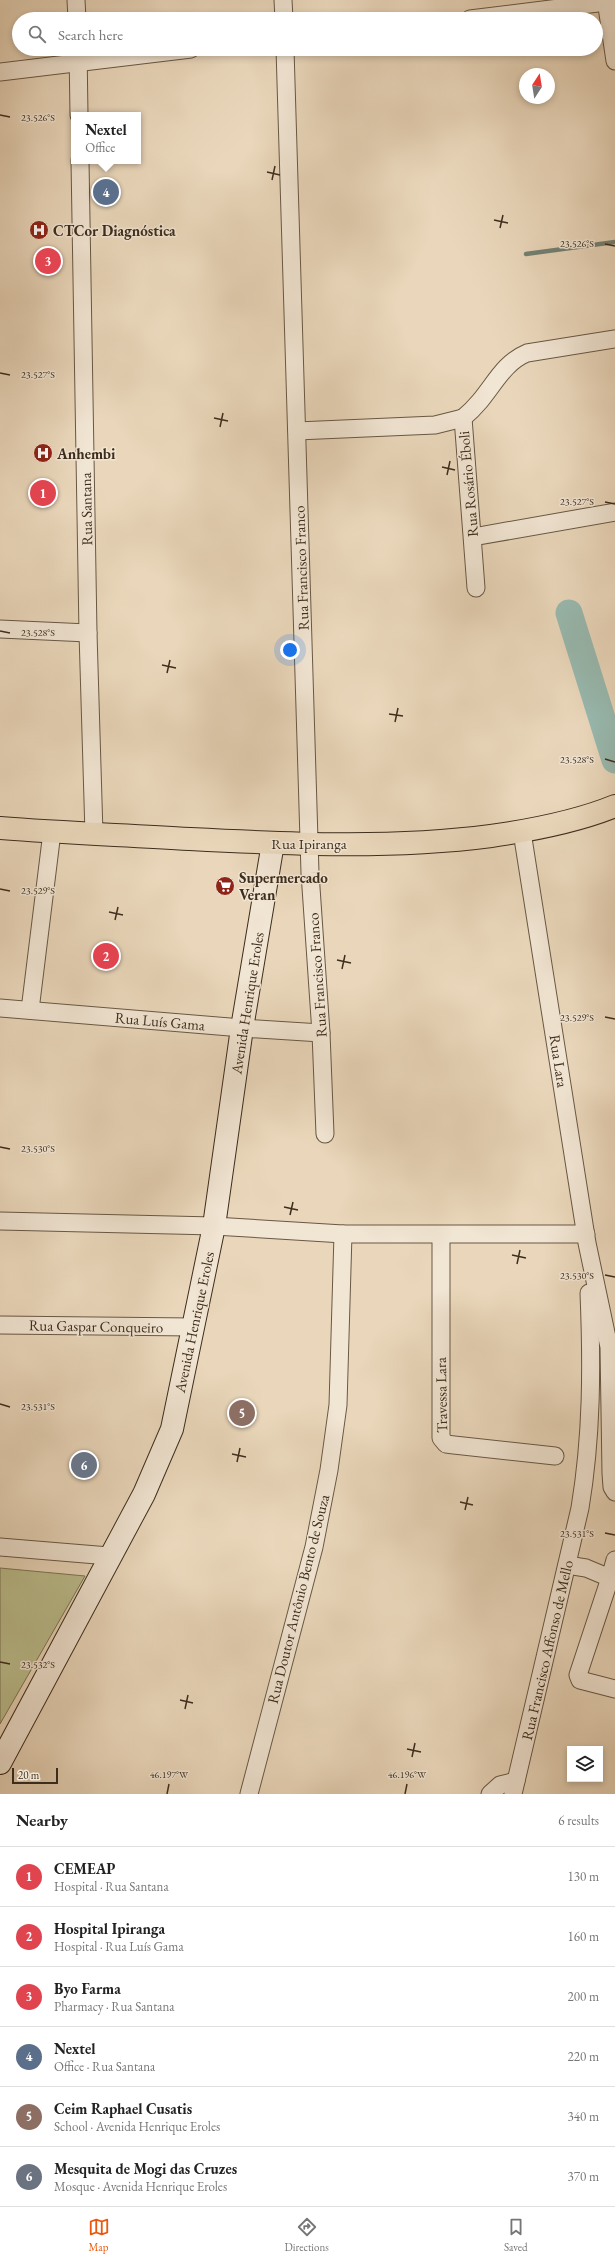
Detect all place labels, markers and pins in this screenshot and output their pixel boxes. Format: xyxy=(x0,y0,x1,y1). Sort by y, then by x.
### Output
pin: 4 xyxy=(93,177,119,207)
hospital icon: CTCor Diagnóstica xyxy=(28,219,50,241)
place label: CTCor Diagnóstica xyxy=(53,221,176,240)
pin: 3 xyxy=(35,246,61,276)
hospital icon: Anhembi xyxy=(32,442,54,464)
place label: Anhembi xyxy=(56,444,116,463)
pin: 1 xyxy=(30,478,56,508)
place label: Supermercado Veran xyxy=(239,868,328,904)
supermarket icon: Supermercado Veran xyxy=(214,875,236,897)
pin: 2 xyxy=(93,941,119,971)
pin: 5 xyxy=(229,1398,255,1428)
pin: 6 xyxy=(71,1450,97,1480)

